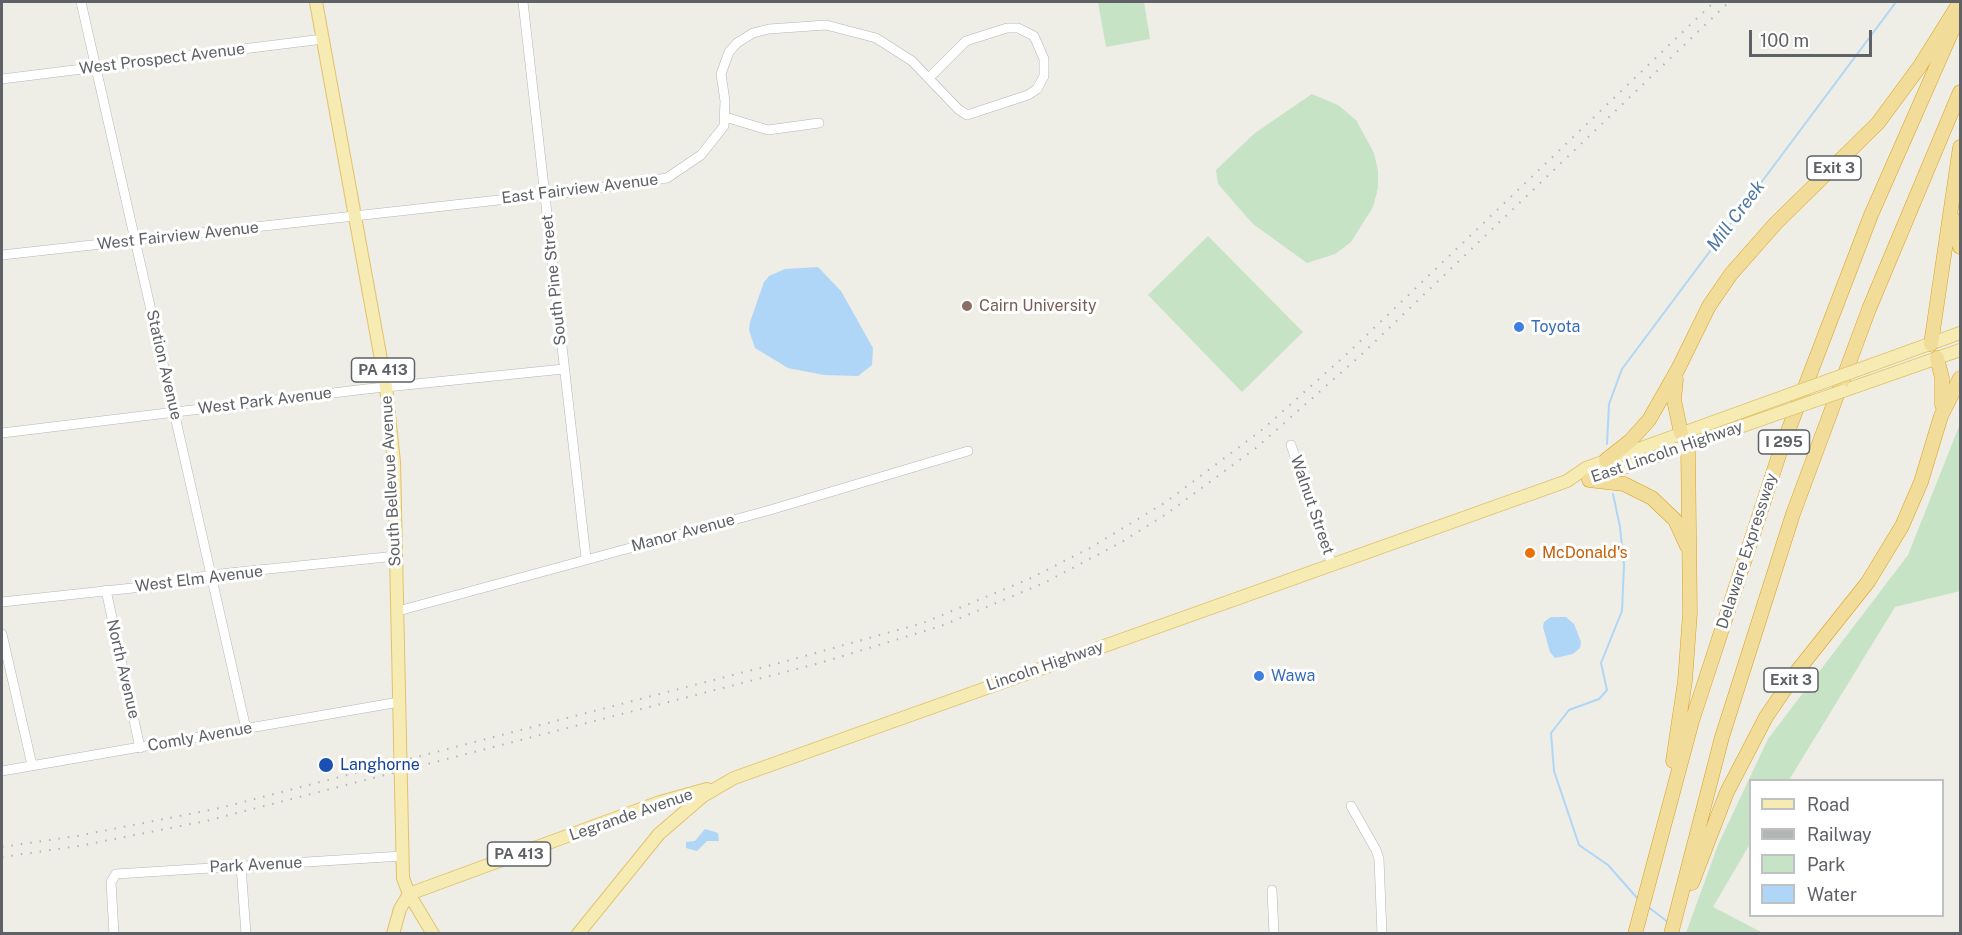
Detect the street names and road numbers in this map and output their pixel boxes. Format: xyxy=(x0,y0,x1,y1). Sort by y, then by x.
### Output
street label: West Prospect Avenue xyxy=(78,39,246,79)
road number: Exit 3 xyxy=(1807,156,1861,180)
street label: East Fairview Avenue xyxy=(501,170,659,208)
street label: South Pine Street xyxy=(538,214,570,346)
street label: West Fairview Avenue xyxy=(96,218,260,254)
street label: Station Avenue xyxy=(142,308,186,422)
road number: PA 413 xyxy=(352,358,415,382)
street label: West Park Avenue xyxy=(197,383,333,419)
street label: South Bellevue Avenue xyxy=(377,395,405,567)
street label: East Lincoln Highway xyxy=(1589,417,1745,487)
road number: I 295 xyxy=(1758,430,1810,454)
street label: Walnut Street xyxy=(1286,453,1338,557)
street label: Delaware Expressway xyxy=(1713,471,1781,631)
street label: Manor Avenue xyxy=(629,510,737,556)
street label: West Elm Avenue xyxy=(134,562,264,596)
street label: North Avenue xyxy=(102,617,144,721)
street label: Lincoln Highway xyxy=(984,637,1106,695)
road number: Exit 3 xyxy=(1764,668,1818,692)
street label: Comly Avenue xyxy=(146,718,254,756)
street label: Legrande Avenue xyxy=(567,785,695,845)
road number: PA 413 xyxy=(488,842,550,866)
street label: Park Avenue xyxy=(209,853,303,877)

